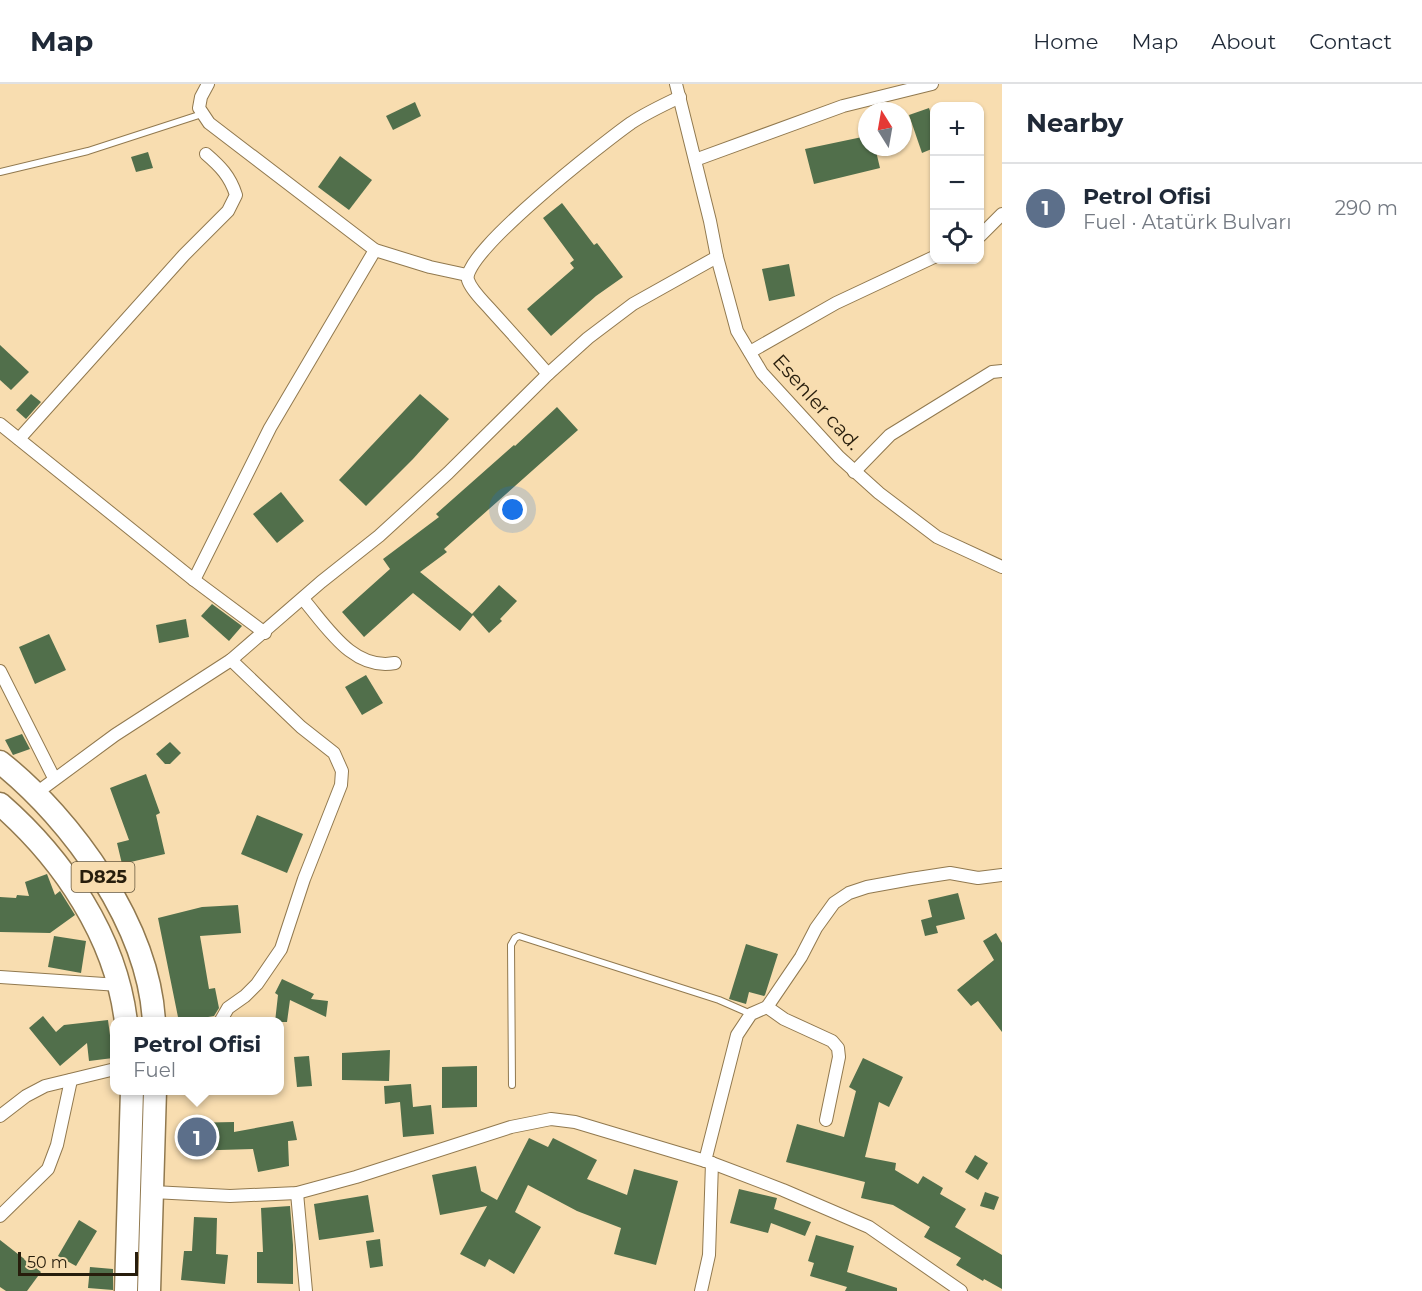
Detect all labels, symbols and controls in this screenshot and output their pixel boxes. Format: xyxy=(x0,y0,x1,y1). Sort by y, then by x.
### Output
text: Map xyxy=(30,24,93,58)
text: Home xyxy=(1033,29,1098,54)
text: Map xyxy=(1131,29,1178,54)
text: About xyxy=(1211,29,1276,54)
text: Contact xyxy=(1309,29,1392,54)
north arrow xyxy=(858,102,912,156)
map controls xyxy=(930,102,984,264)
button: + xyxy=(930,102,984,156)
text: Nearby xyxy=(1026,107,1123,139)
button: − xyxy=(930,156,984,210)
text: Petrol Ofisi xyxy=(1083,183,1211,210)
text: 1 xyxy=(1042,196,1049,220)
text: 290 m xyxy=(1335,196,1398,220)
button: locate xyxy=(930,210,984,264)
text: Fuel · Atatürk Bulvarı xyxy=(1083,210,1292,234)
street label: Esenler cad. xyxy=(768,349,866,455)
your location xyxy=(498,495,527,524)
road number: D825 xyxy=(72,862,134,892)
popup xyxy=(110,1017,284,1095)
text: Petrol Ofisi xyxy=(133,1031,261,1058)
text: Fuel xyxy=(133,1058,176,1082)
pin: 1 xyxy=(178,1114,216,1160)
scale bar xyxy=(18,1249,138,1276)
text: 50 m xyxy=(27,1253,68,1272)

